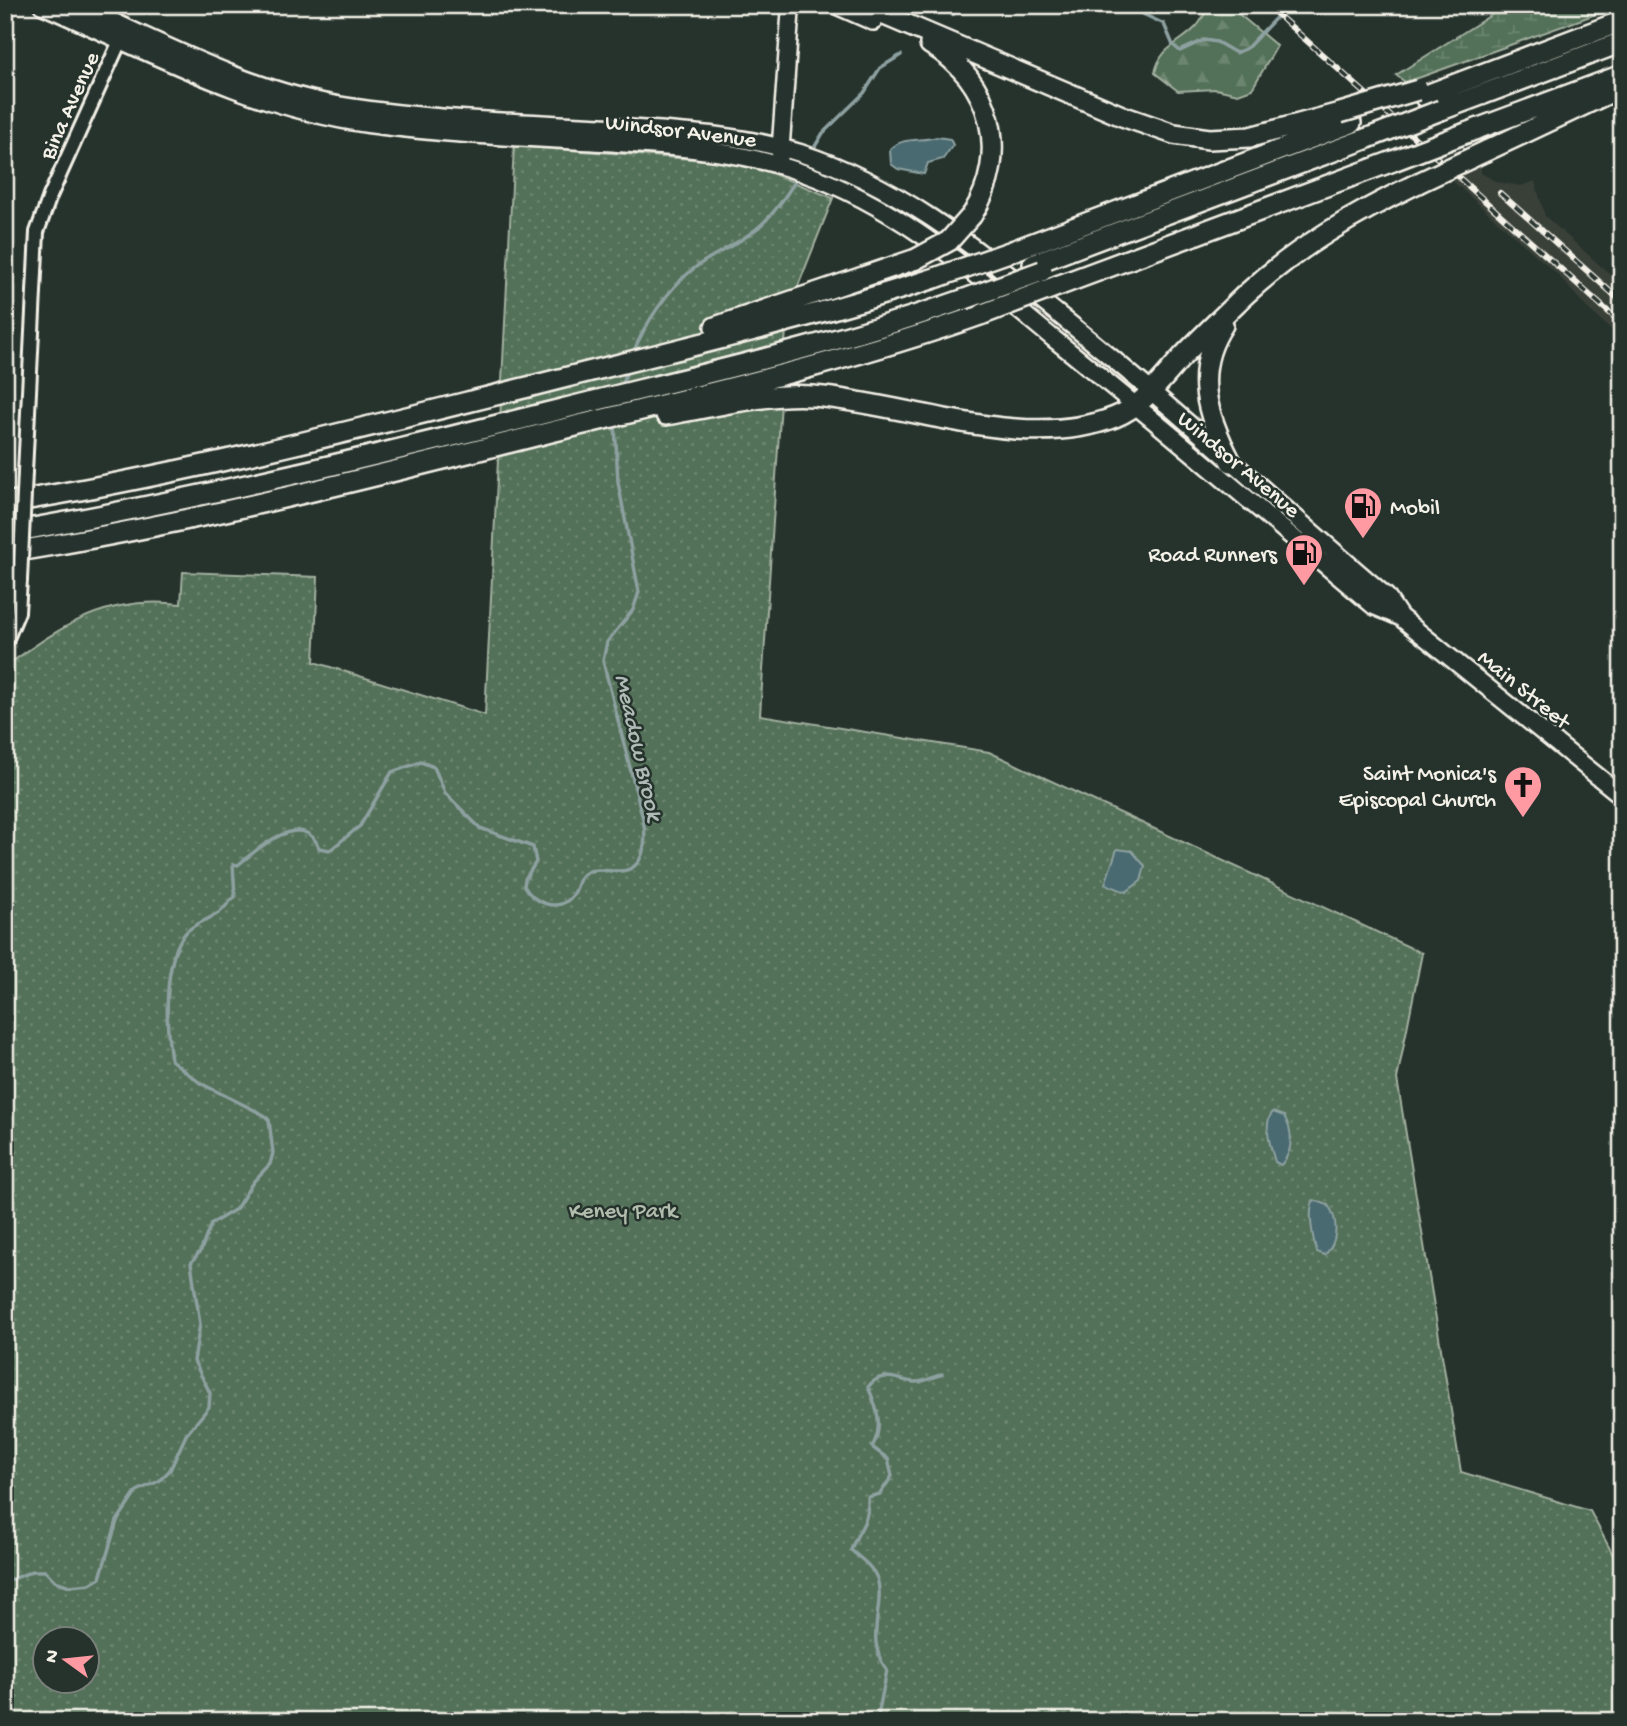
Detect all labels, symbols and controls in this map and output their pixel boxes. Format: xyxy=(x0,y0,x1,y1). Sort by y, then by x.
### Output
street label: Bina Avenue xyxy=(35,47,107,165)
street label: Windsor Avenue xyxy=(603,110,759,155)
street label: Windsor Avenue xyxy=(1171,406,1306,526)
fuel station icon: Mobil xyxy=(1342,485,1384,540)
place label: Mobil xyxy=(1390,496,1440,523)
fuel station icon: Road Runners xyxy=(1283,532,1325,587)
place label: Road Runners xyxy=(1148,543,1278,570)
street label: Main Street xyxy=(1471,645,1576,737)
water label: Meadow Brook xyxy=(606,672,668,826)
place label: Saint Monica's Episcopal Church xyxy=(1339,762,1497,815)
church icon: Saint Monica's Episcopal Church xyxy=(1502,764,1544,819)
park label: Keney Park xyxy=(569,1199,680,1226)
north arrow xyxy=(32,1624,102,1694)
text: N xyxy=(40,1648,66,1665)

